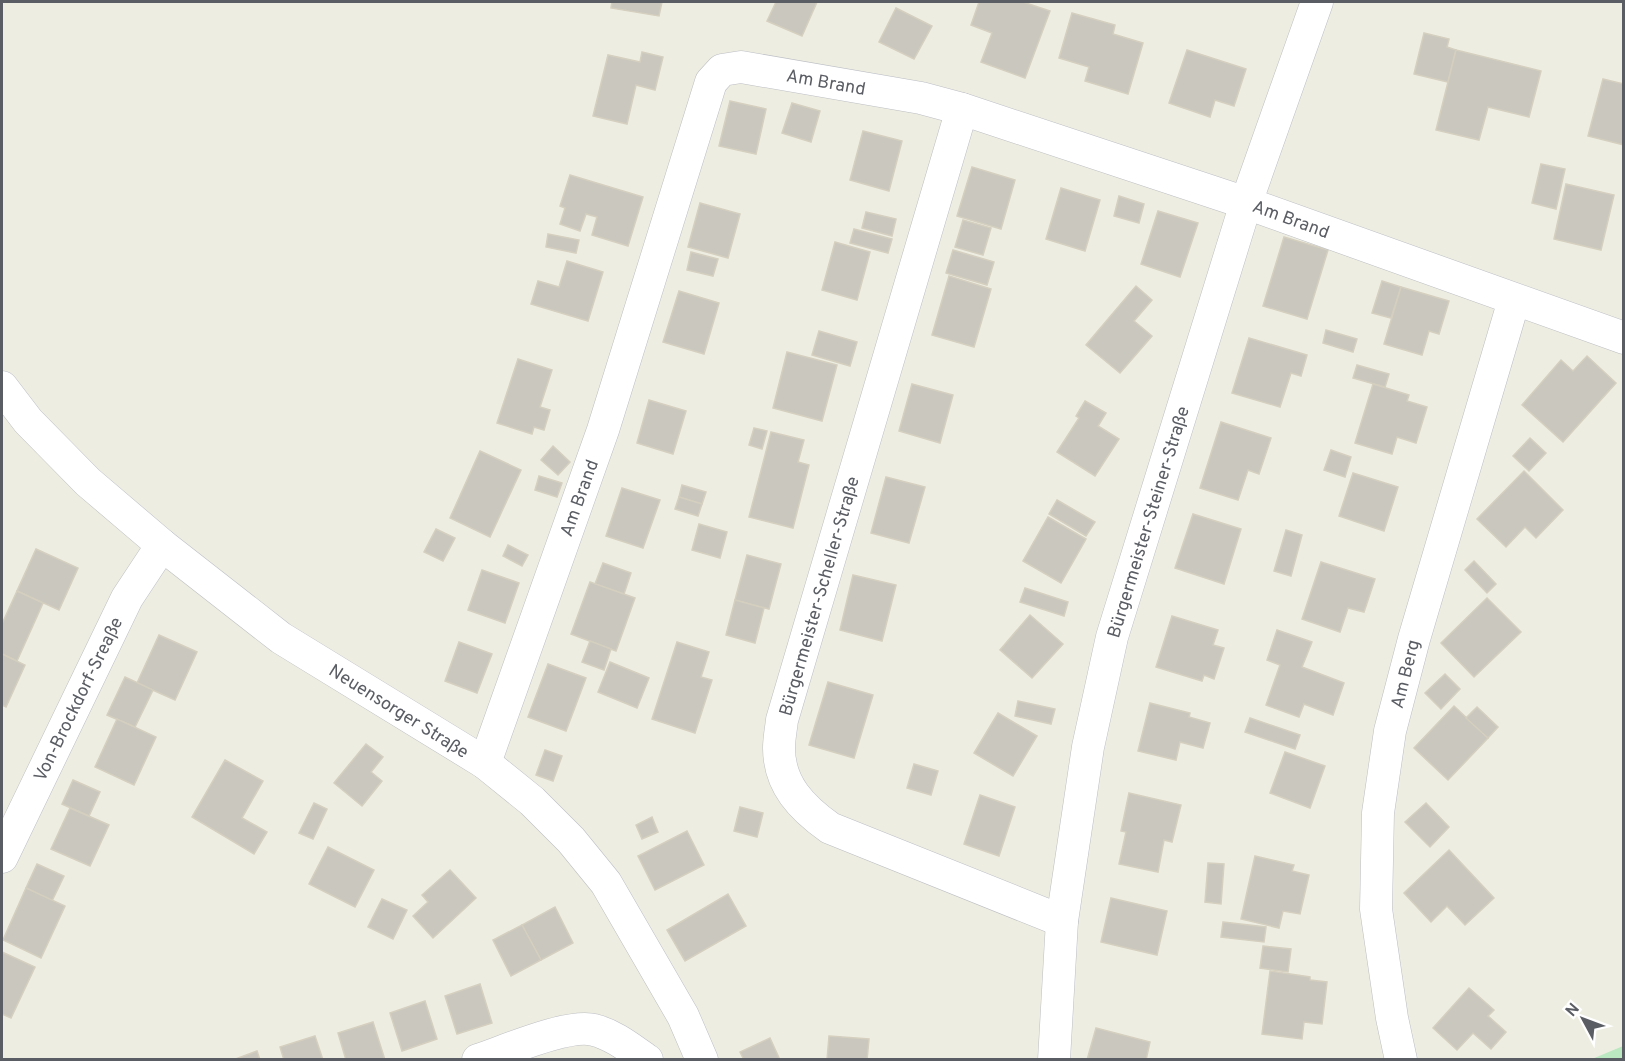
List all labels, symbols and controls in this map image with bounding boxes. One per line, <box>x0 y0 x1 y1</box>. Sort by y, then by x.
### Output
street label: Am Brand <box>784 65 867 102</box>
street label: Am Brand <box>1249 196 1332 245</box>
street label: Bürgermeister-Steiner-Straße <box>1103 404 1196 641</box>
street label: Am Brand <box>556 457 605 540</box>
street label: Bürgermeister-Scheller-Straße <box>775 474 866 719</box>
street label: Von-Brockdorf-Sreaße <box>30 614 129 786</box>
street label: Am Berg <box>1387 638 1426 711</box>
street label: Neuensorger Straße <box>324 660 473 765</box>
north arrow <box>1553 989 1613 1049</box>
text: N <box>1562 1000 1585 1021</box>

